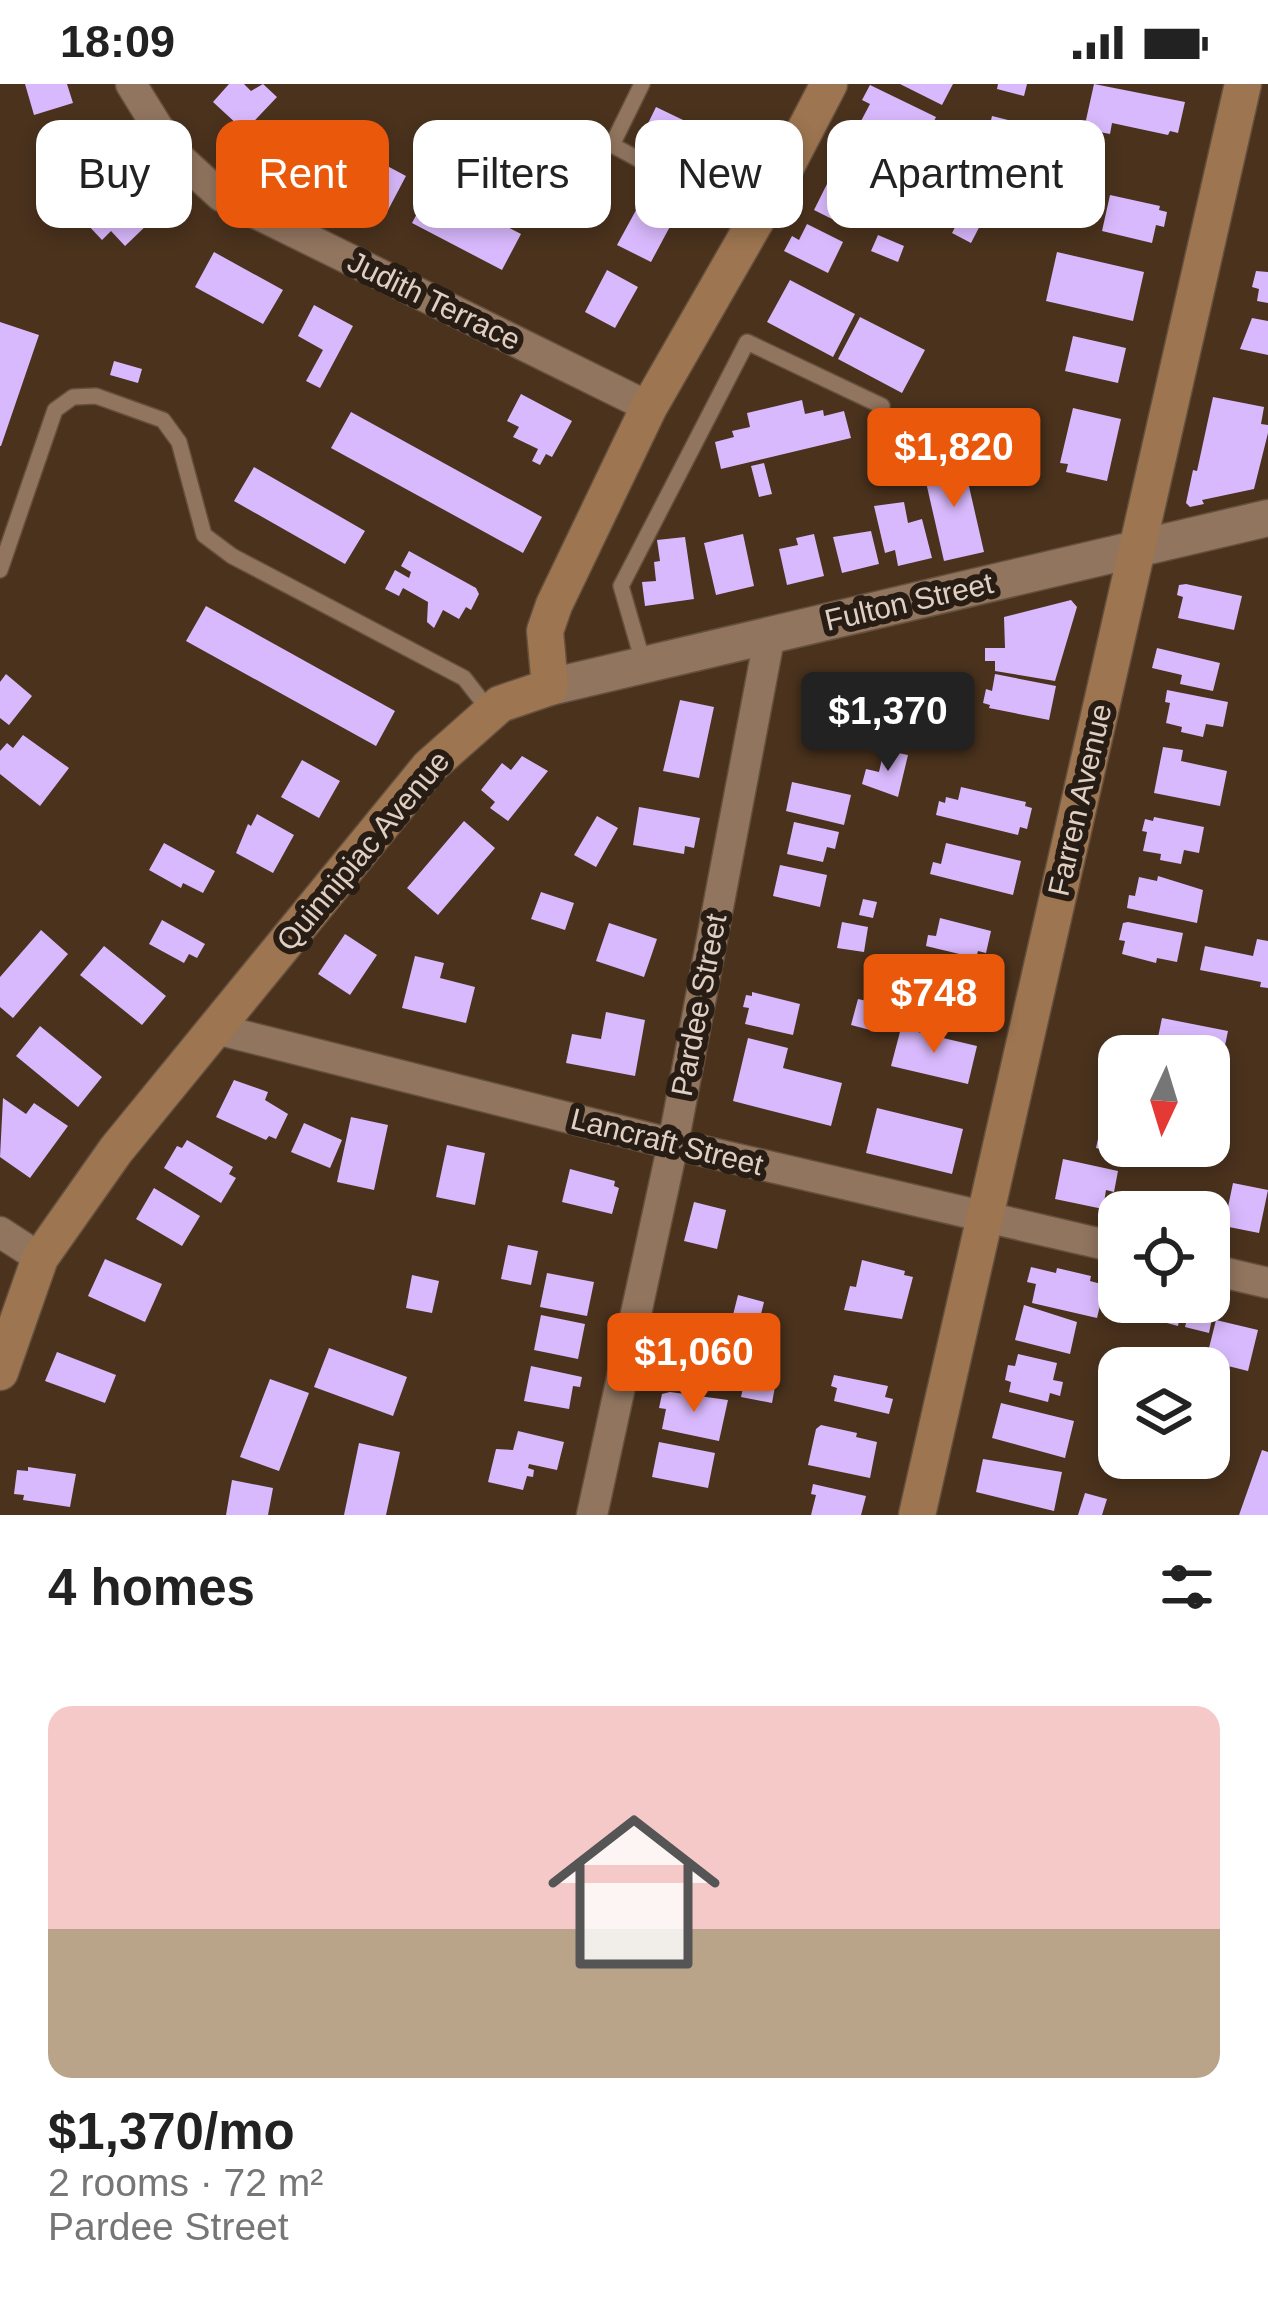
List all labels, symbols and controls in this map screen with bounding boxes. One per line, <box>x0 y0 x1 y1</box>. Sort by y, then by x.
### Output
text: 18:09 <box>60 16 175 67</box>
chip: Buy <box>36 120 192 228</box>
chip: Rent <box>216 120 389 228</box>
chip: Filters <box>413 120 611 228</box>
chip: New <box>635 120 803 228</box>
chip: Apartment <box>827 120 1105 228</box>
street label: Judith Terrace <box>343 245 526 357</box>
pin: $1,820 <box>856 408 1052 510</box>
text: $1,820 <box>894 425 1014 468</box>
street label: Fulton Street <box>821 566 997 637</box>
pin: $1,370 <box>790 672 986 774</box>
text: $1,370 <box>828 689 948 732</box>
street label: Farren Avenue <box>1041 701 1118 899</box>
street label: Quinnipiac Avenue <box>270 744 455 957</box>
street label: Pardee Street <box>665 910 732 1099</box>
pin: $748 <box>863 954 1005 1056</box>
text: $748 <box>891 971 977 1014</box>
north arrow <box>1098 1035 1230 1167</box>
map controls <box>1098 1035 1230 1479</box>
street label: Lancraft Street <box>568 1102 767 1181</box>
button: locate <box>1098 1191 1230 1323</box>
pin: $1,060 <box>596 1313 792 1415</box>
text: $1,060 <box>634 1330 754 1373</box>
button: layers <box>1098 1347 1230 1479</box>
icon: filters <box>1154 1554 1220 1620</box>
text: 4 homes <box>48 1559 255 1616</box>
icon: home <box>526 1784 742 2000</box>
text: $1,370/mo <box>48 2103 295 2160</box>
text: 2 rooms · 72 m² <box>48 2161 323 2204</box>
text: Pardee Street <box>48 2205 289 2248</box>

